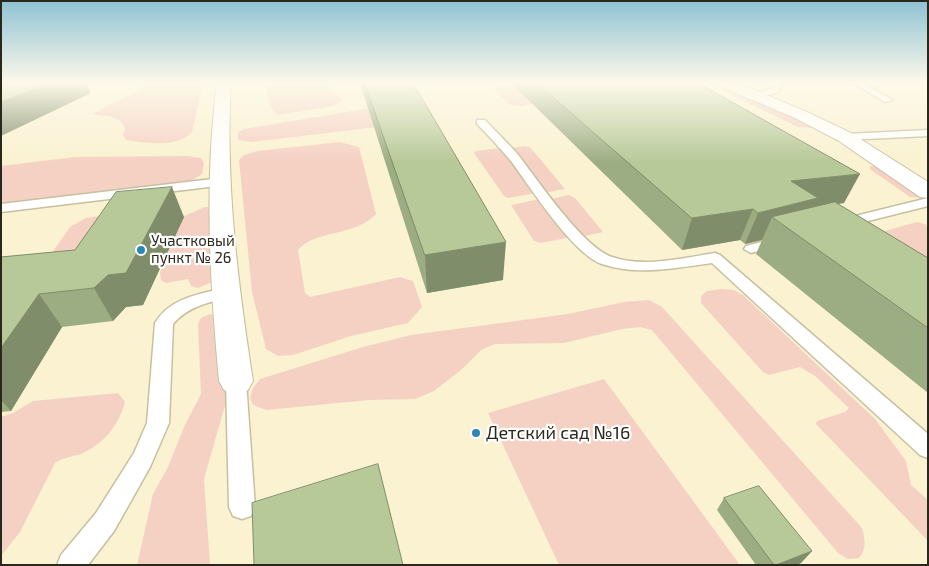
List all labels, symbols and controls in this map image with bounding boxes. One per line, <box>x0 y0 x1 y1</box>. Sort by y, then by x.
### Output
place label: Участковый пункт № 26 <box>151 232 235 267</box>
marker: Участковый пункт № 26 <box>135 244 147 256</box>
place label: Детский сад №16 <box>486 422 630 444</box>
marker: Детский сад №16 <box>470 427 482 439</box>

